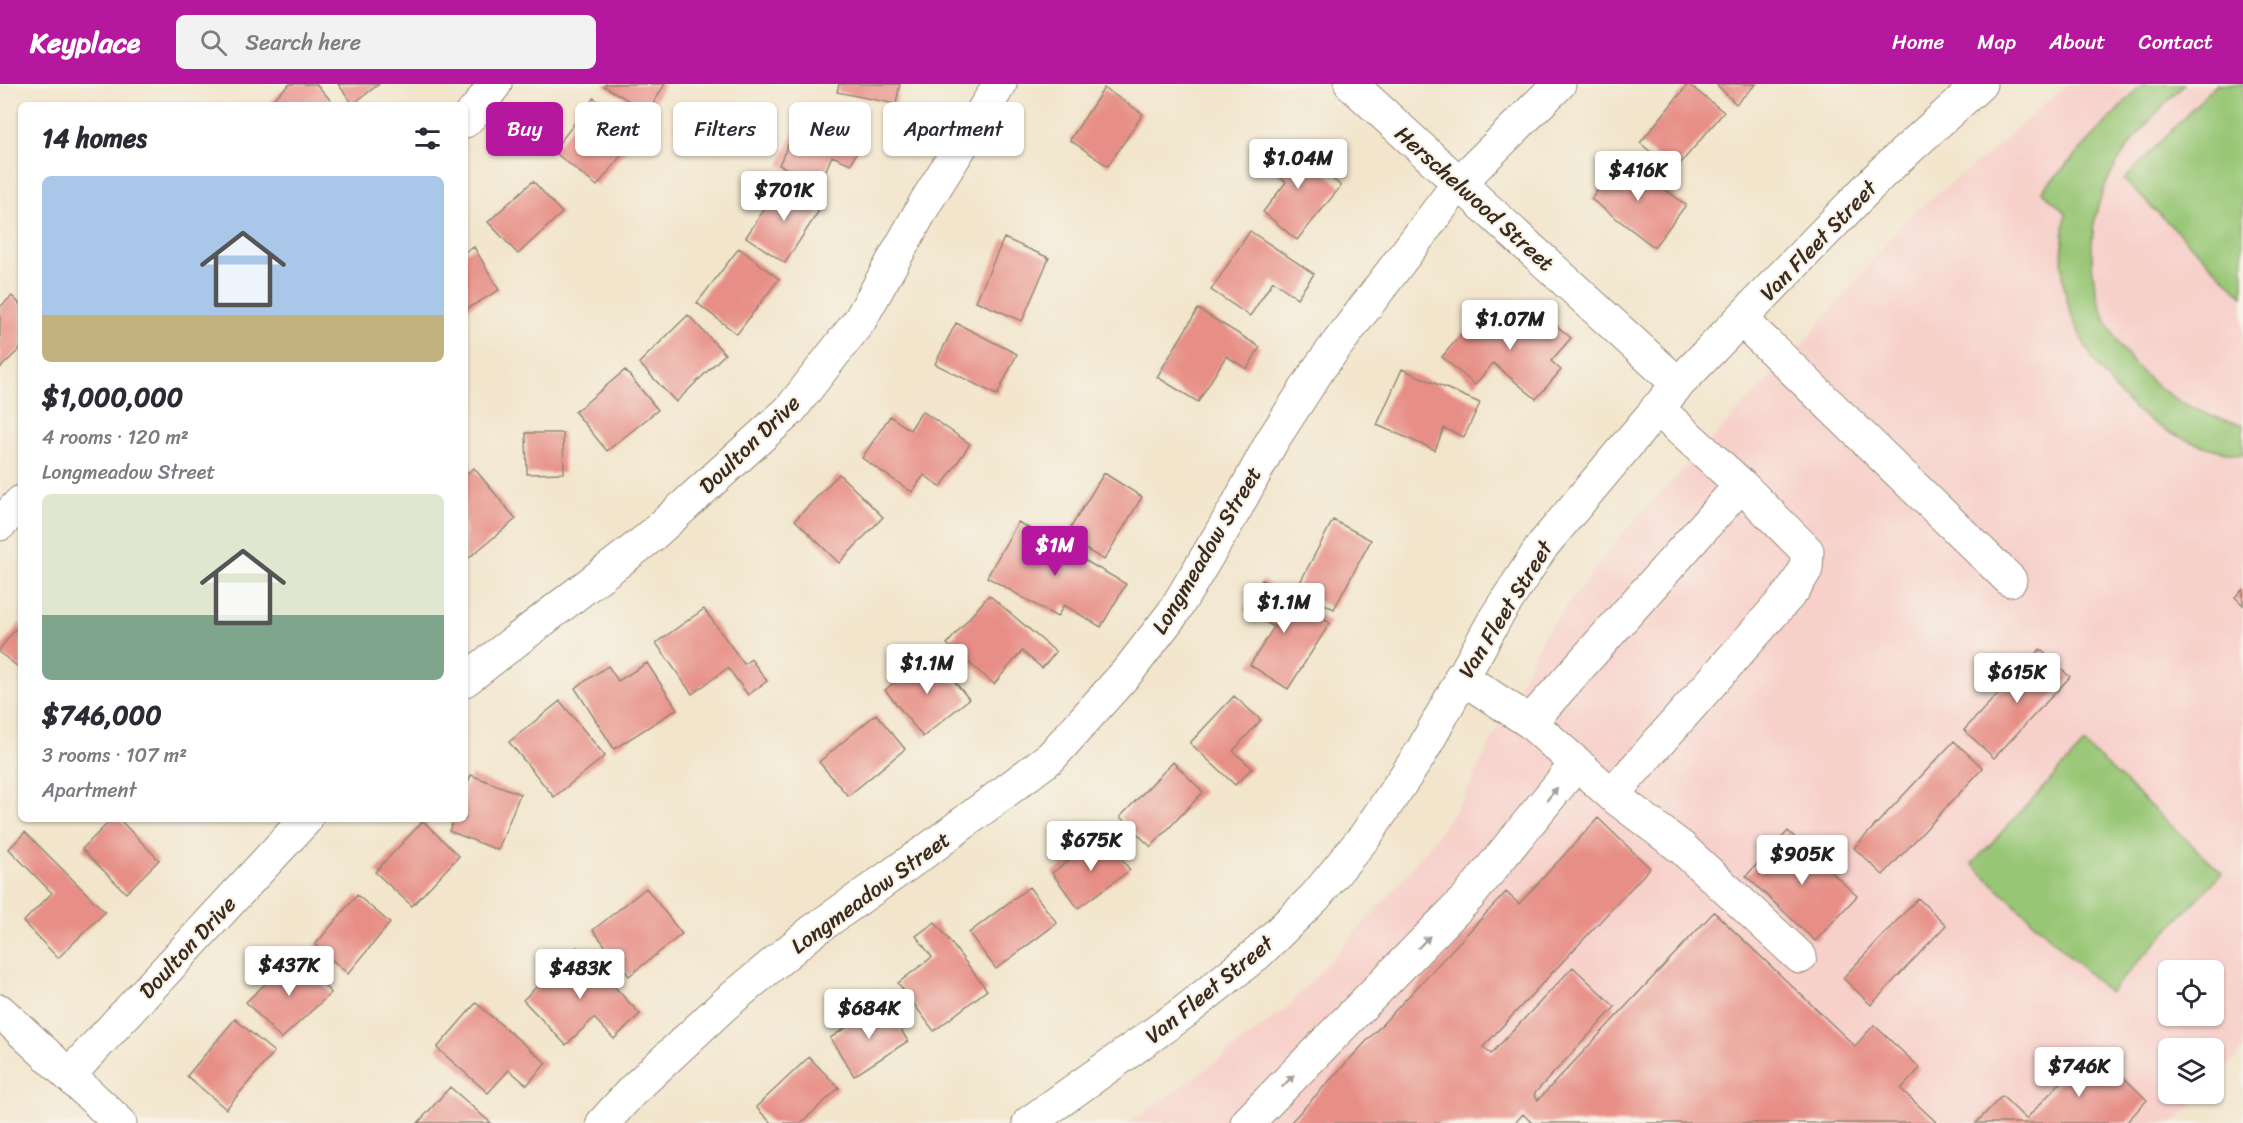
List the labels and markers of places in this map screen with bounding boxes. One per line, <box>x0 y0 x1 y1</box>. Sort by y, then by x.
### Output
pin: $1.04M <box>1249 139 1347 190</box>
pin: $416K <box>1596 151 1680 202</box>
pin: $701K <box>742 171 826 222</box>
pin: $1.07M <box>1461 300 1559 351</box>
pin: $1M <box>1026 526 1084 577</box>
pin: $1.1M <box>1242 583 1326 634</box>
pin: $1.1M <box>885 644 969 695</box>
pin: $615K <box>1975 653 2059 704</box>
pin: $675K <box>1049 821 1133 872</box>
pin: $905K <box>1760 835 1844 886</box>
pin: $437K <box>247 946 331 997</box>
pin: $483K <box>538 949 622 1000</box>
pin: $684K <box>827 989 911 1040</box>
pin: $746K <box>2037 1047 2121 1098</box>

